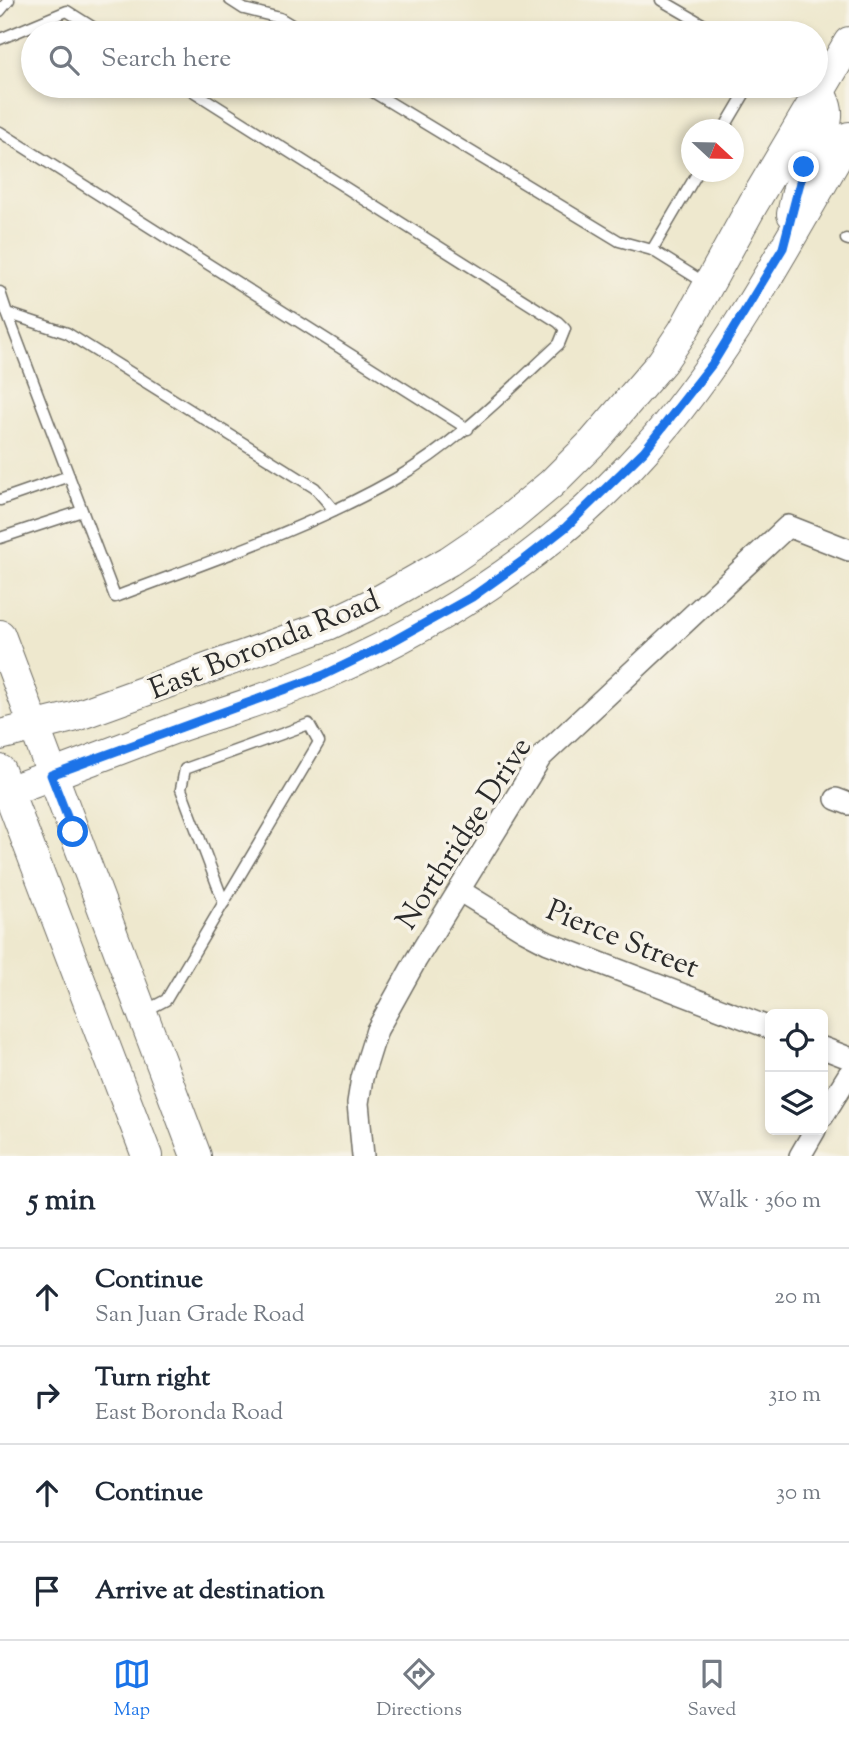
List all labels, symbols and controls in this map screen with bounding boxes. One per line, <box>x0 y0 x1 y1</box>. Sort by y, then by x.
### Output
search box <box>21 21 828 98</box>
icon: search <box>45 41 83 79</box>
text: Search here <box>101 41 231 78</box>
north arrow <box>681 119 744 182</box>
route end <box>788 151 819 182</box>
street label: East Boronda Road <box>143 580 387 712</box>
street label: Northridge Drive <box>387 730 544 939</box>
route start <box>57 816 88 847</box>
street label: Pierce Street <box>539 890 705 991</box>
map controls <box>765 1009 828 1135</box>
button: locate <box>765 1009 828 1072</box>
button: layers <box>765 1072 828 1135</box>
text: 5 min <box>28 1180 96 1223</box>
text: Walk · 360 m <box>695 1185 821 1218</box>
text: Continue <box>95 1262 203 1299</box>
icon: ahead <box>28 1278 66 1316</box>
text: 20 m <box>774 1281 821 1314</box>
text: San Juan Grade Road <box>95 1299 305 1332</box>
text: Turn right <box>95 1360 210 1397</box>
icon: right <box>28 1376 66 1414</box>
text: 310 m <box>768 1379 821 1412</box>
text: East Boronda Road <box>95 1397 283 1430</box>
icon: ahead <box>28 1474 66 1512</box>
text: Continue <box>95 1475 203 1512</box>
text: 30 m <box>776 1477 821 1510</box>
icon: arrive <box>28 1572 66 1610</box>
text: Arrive at destination <box>95 1573 325 1610</box>
tab: Map <box>113 1655 151 1724</box>
tab: Directions <box>376 1655 462 1724</box>
tab: Saved <box>687 1655 736 1724</box>

